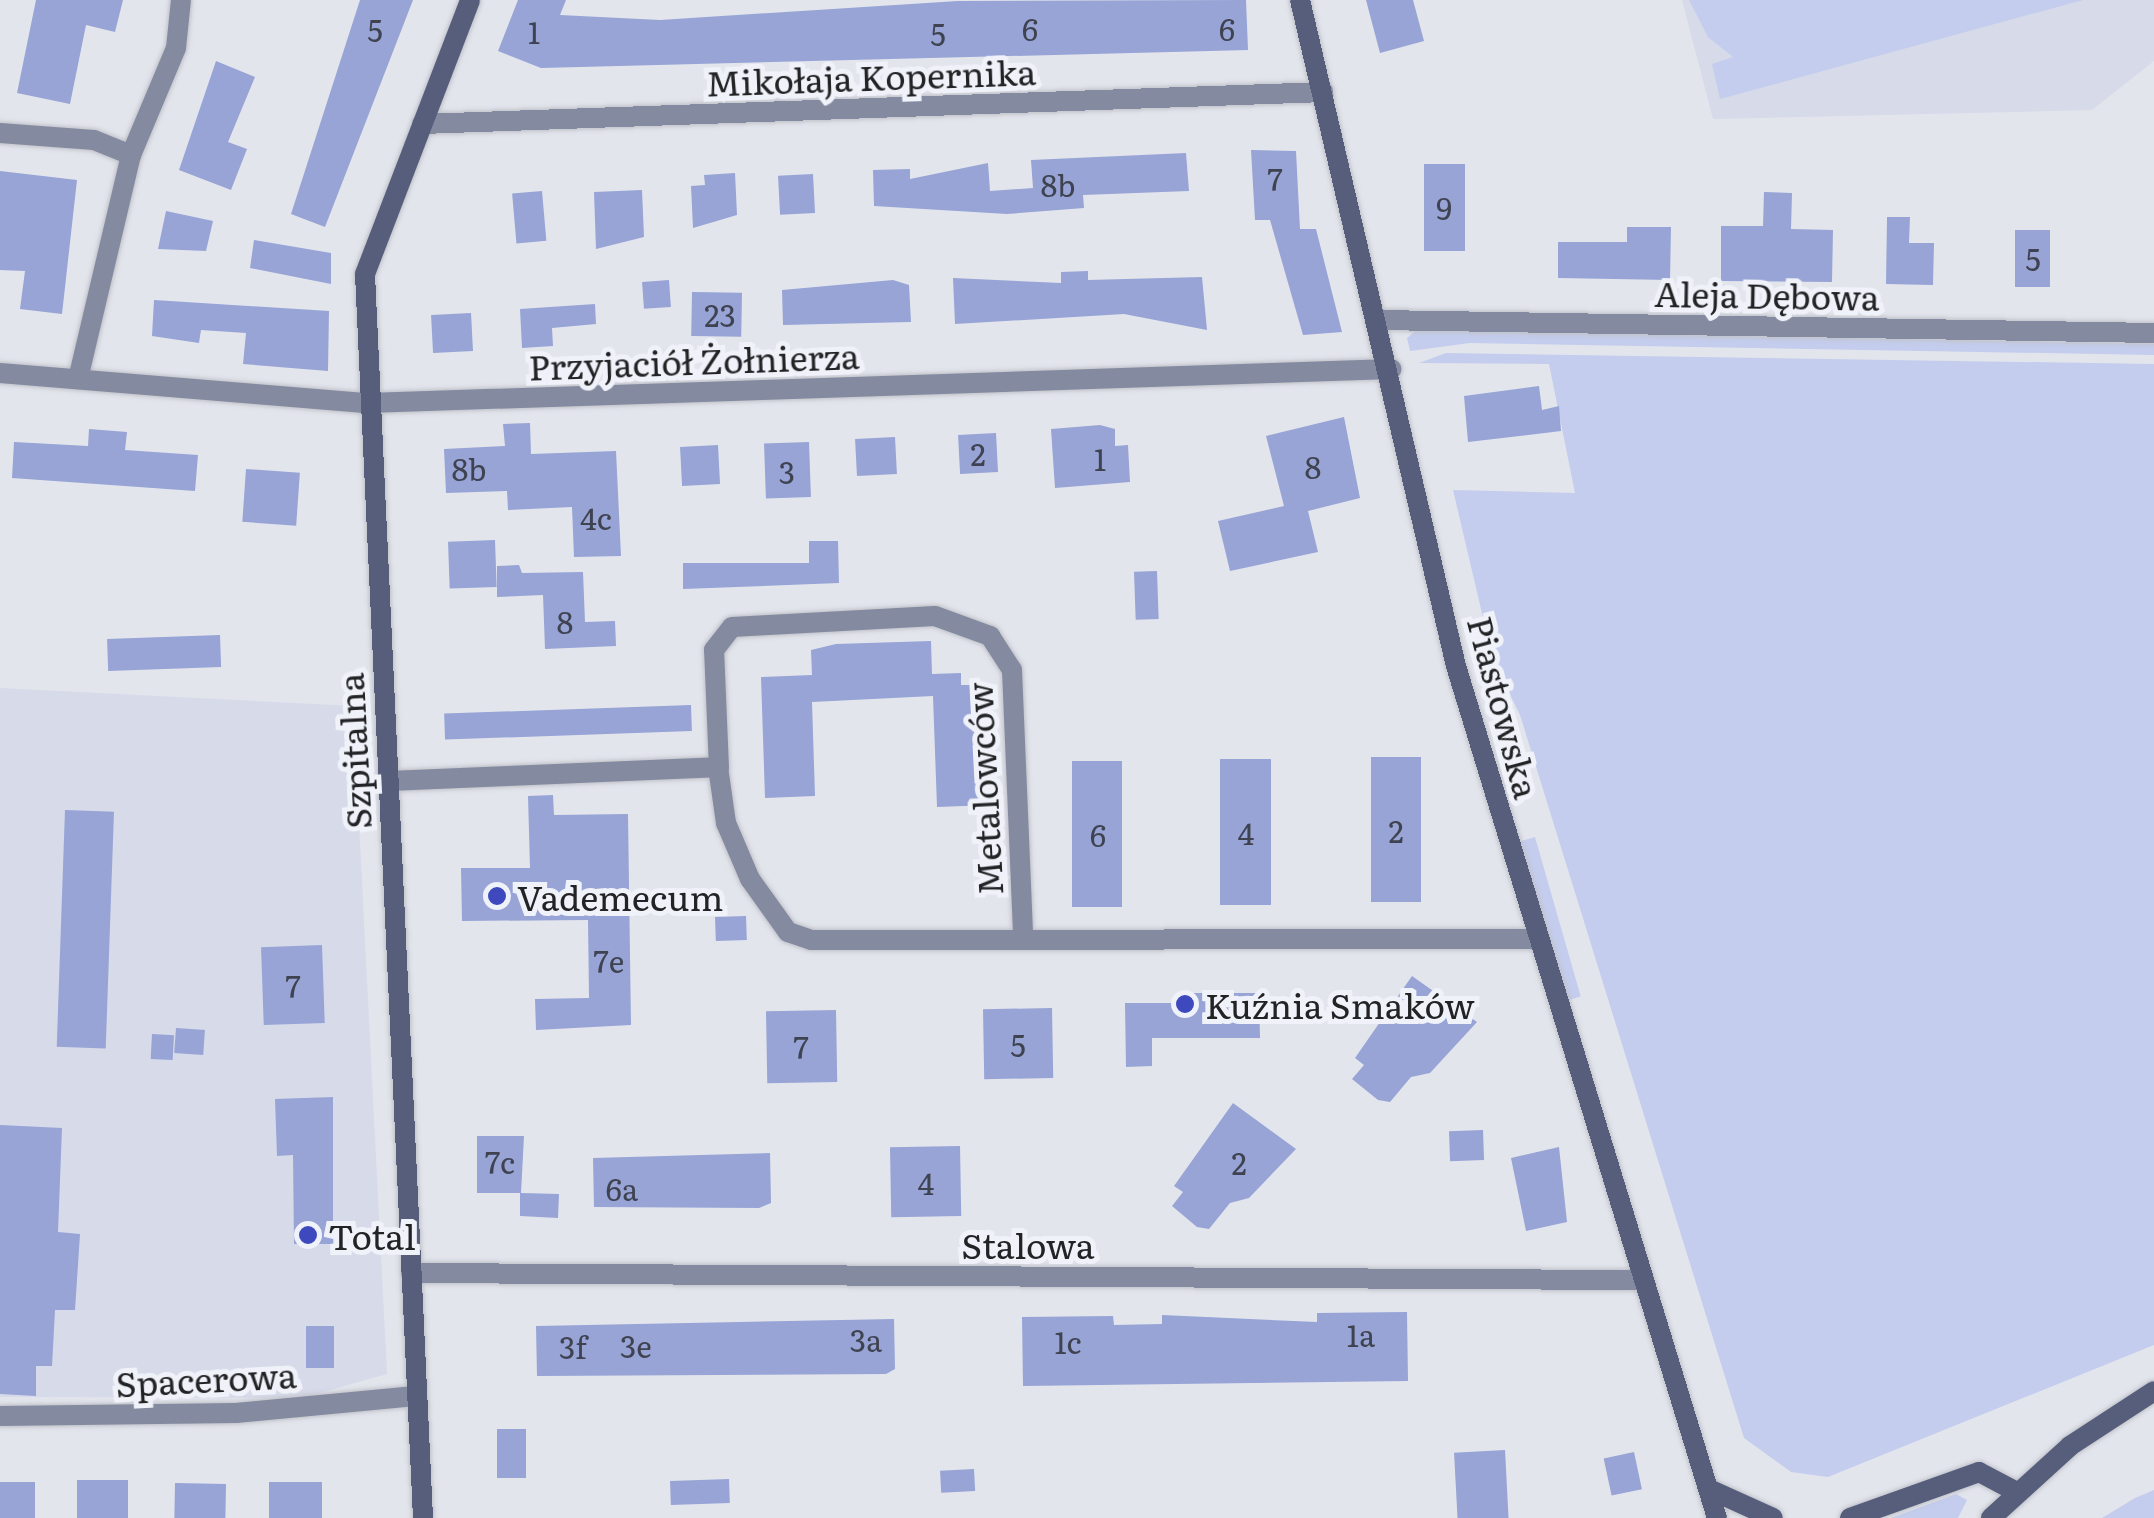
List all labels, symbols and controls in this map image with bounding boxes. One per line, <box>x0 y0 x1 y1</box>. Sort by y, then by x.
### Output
house number: 6 <box>1022 10 1038 46</box>
house number: 6 <box>1219 10 1235 46</box>
house number: 5 <box>367 11 383 47</box>
house number: 1 <box>528 13 540 49</box>
house number: 5 <box>930 15 946 51</box>
street label: Mikołaja Kopernika <box>705 49 1037 103</box>
house number: 7 <box>1267 160 1283 196</box>
house number: 8b <box>1041 166 1075 202</box>
house number: 9 <box>1436 189 1452 225</box>
house number: 5 <box>2025 240 2041 276</box>
street label: Aleja Dębowa <box>1654 271 1880 317</box>
house number: 23 <box>704 296 736 332</box>
street label: Przyjaciół Żołnierza <box>528 333 860 387</box>
house number: 2 <box>970 435 986 471</box>
house number: 1 <box>1094 440 1106 476</box>
house number: 8 <box>1305 448 1321 484</box>
house number: 8b <box>452 450 486 486</box>
house number: 3 <box>779 453 795 489</box>
house number: 4c <box>580 499 612 535</box>
house number: 8 <box>557 603 573 639</box>
street label: Piastowska <box>1461 611 1549 803</box>
street label: Szpitalna <box>328 672 378 830</box>
street label: Metalowców <box>956 681 1010 897</box>
house number: 2 <box>1388 812 1404 848</box>
house number: 4 <box>1238 814 1254 850</box>
house number: 6 <box>1090 816 1106 852</box>
place label: Vademecum <box>517 875 723 917</box>
marker: Vademecum <box>486 885 508 907</box>
house number: 7e <box>594 942 624 978</box>
house number: 7 <box>285 967 301 1003</box>
place label: Kuźnia Smaków <box>1205 983 1475 1025</box>
marker: Kuźnia Smaków <box>1174 993 1196 1015</box>
house number: 5 <box>1010 1026 1026 1062</box>
house number: 7 <box>793 1028 809 1064</box>
house number: 7c <box>485 1143 515 1179</box>
house number: 2 <box>1231 1144 1247 1180</box>
house number: 4 <box>918 1164 934 1200</box>
house number: 6a <box>606 1170 638 1206</box>
place label: Total <box>328 1214 416 1256</box>
street label: Stalowa <box>961 1223 1095 1265</box>
marker: Total <box>297 1224 319 1246</box>
house number: 1a <box>1347 1316 1375 1352</box>
house number: 3a <box>850 1321 882 1357</box>
house number: 1c <box>1054 1323 1082 1359</box>
house number: 3e <box>620 1327 652 1363</box>
house number: 3f <box>559 1328 587 1364</box>
street label: Spacerowa <box>114 1352 298 1404</box>

